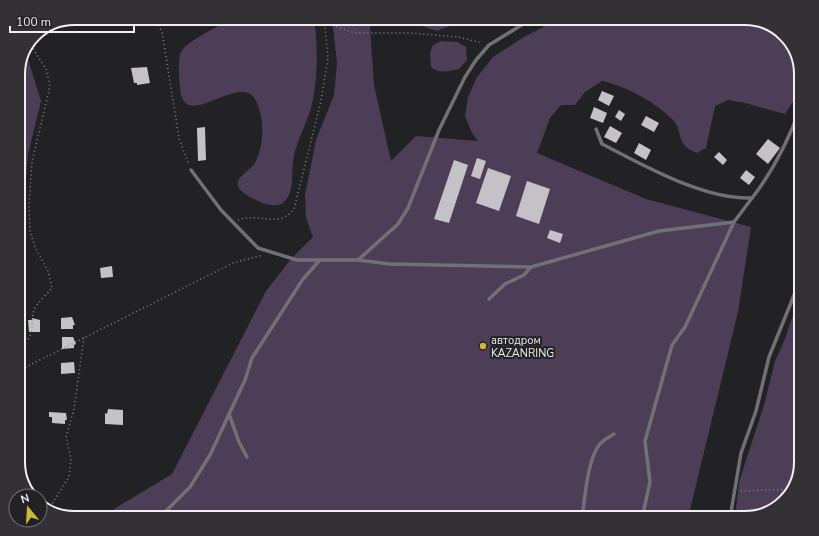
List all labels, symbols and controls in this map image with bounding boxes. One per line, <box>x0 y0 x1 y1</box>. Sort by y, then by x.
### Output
scale bar <box>10 8 134 34</box>
text: 100 m <box>16 14 51 30</box>
place label: автодром KAZANRING <box>491 333 554 361</box>
marker: автодром KAZANRING <box>478 341 488 351</box>
north arrow <box>8 488 48 528</box>
text: N <box>19 491 31 507</box>

